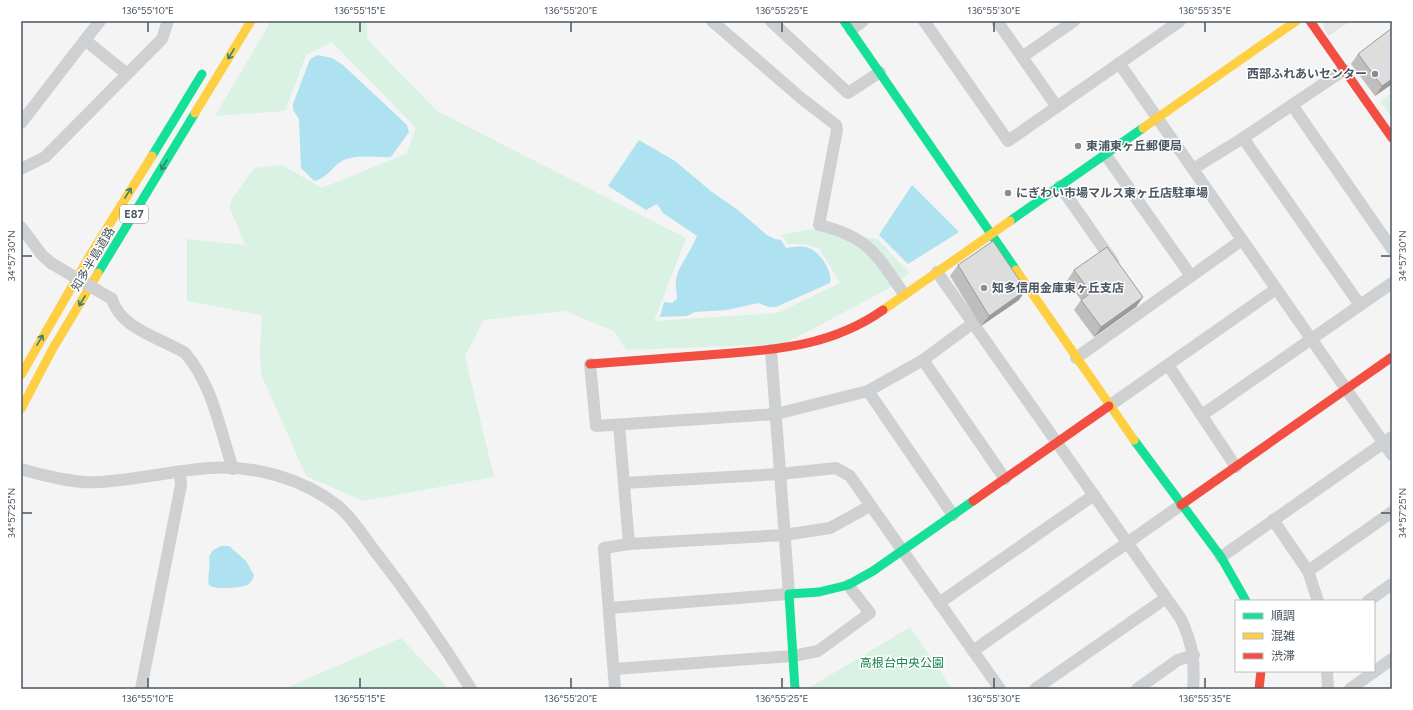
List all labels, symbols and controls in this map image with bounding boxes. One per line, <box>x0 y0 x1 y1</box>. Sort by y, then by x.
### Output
text: 136°55'10"E <box>122 4 174 17</box>
text: 136°55'15"E <box>334 4 386 17</box>
text: 136°55'20"E <box>544 4 598 17</box>
text: 136°55'25"E <box>756 4 809 17</box>
text: 136°55'30"E <box>967 4 1021 17</box>
text: 136°55'35"E <box>1179 4 1231 17</box>
one-way arrow <box>227 48 235 60</box>
place label: 西部ふれあいセンター <box>1247 67 1367 81</box>
marker: 西部ふれあいセンター <box>1370 69 1380 79</box>
place label: 東浦東ヶ丘郵便局 <box>1086 139 1182 153</box>
marker: 東浦東ヶ丘郵便局 <box>1073 141 1083 151</box>
one-way arrow <box>159 159 167 171</box>
place label: にぎわい市場マルス東ヶ丘店駐車場 <box>1016 186 1208 200</box>
one-way arrow <box>125 187 133 199</box>
marker: にぎわい市場マルス東ヶ丘店駐車場 <box>1003 188 1013 198</box>
road number: E87 <box>120 205 148 223</box>
street label: 知多半島道路 <box>68 225 118 293</box>
text: 34°57'30"N <box>5 230 18 282</box>
text: 34°57'30"N <box>1396 230 1409 282</box>
place label: 知多信用金庫東ヶ丘支店 <box>992 281 1124 295</box>
marker: 知多信用金庫東ヶ丘支店 <box>979 283 989 293</box>
one-way arrow <box>77 295 85 307</box>
one-way arrow <box>36 334 44 346</box>
text: 34°57'25"N <box>5 488 18 538</box>
text: 34°57'25"N <box>1396 488 1409 538</box>
legend <box>1235 600 1375 672</box>
text: 順調 <box>1271 609 1295 623</box>
text: 混雑 <box>1271 629 1295 643</box>
text: 渋滞 <box>1271 649 1295 663</box>
park label: 高根台中央公園 <box>860 656 944 670</box>
text: 136°55'10"E <box>122 692 174 705</box>
text: 136°55'15"E <box>334 692 386 705</box>
text: 136°55'20"E <box>544 692 598 705</box>
text: 136°55'25"E <box>756 692 809 705</box>
text: 136°55'30"E <box>967 692 1021 705</box>
text: 136°55'35"E <box>1179 692 1231 705</box>

